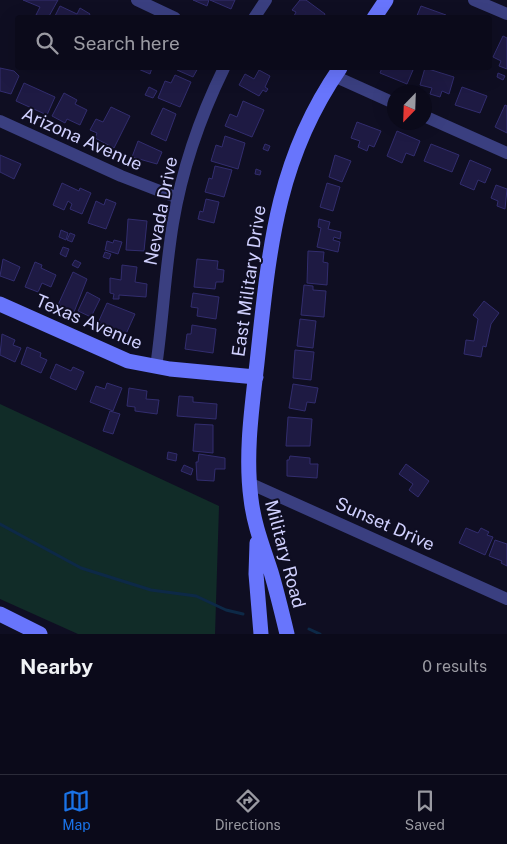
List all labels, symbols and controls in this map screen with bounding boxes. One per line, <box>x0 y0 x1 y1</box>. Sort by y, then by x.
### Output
search box <box>15 15 492 70</box>
icon: search <box>33 29 61 57</box>
text: Search here <box>73 32 180 54</box>
north arrow <box>387 85 432 130</box>
street label: Arizona Avenue <box>19 103 146 174</box>
street label: Nevada Drive <box>140 155 181 267</box>
street label: East Military Drive <box>227 204 270 358</box>
street label: Texas Avenue <box>33 290 146 353</box>
street label: Sunset Drive <box>332 492 438 555</box>
street label: Military Road <box>261 498 310 610</box>
text: Nearby <box>20 654 93 679</box>
text: 0 results <box>422 657 487 676</box>
tab: Map <box>62 787 91 833</box>
tab: Directions <box>215 787 281 833</box>
tab: Saved <box>405 787 445 833</box>

